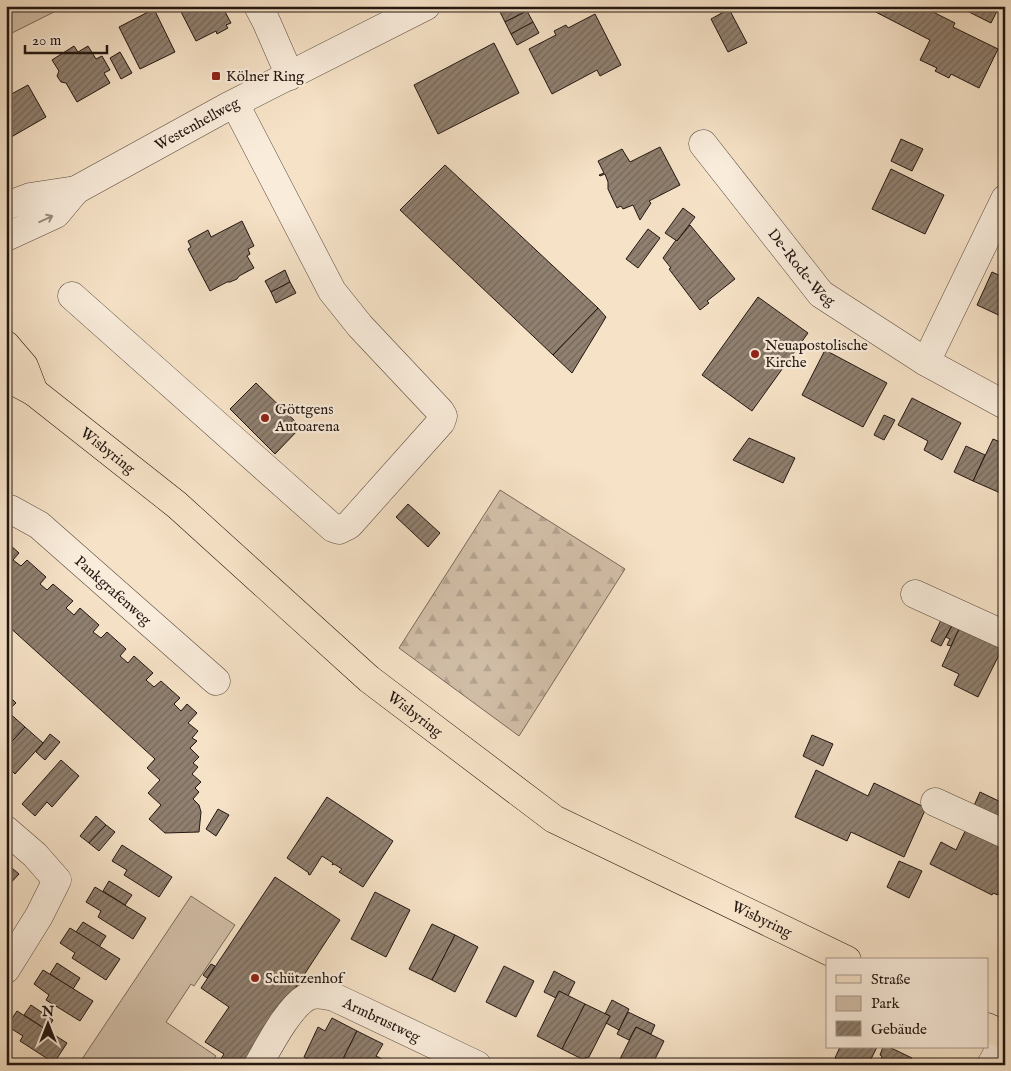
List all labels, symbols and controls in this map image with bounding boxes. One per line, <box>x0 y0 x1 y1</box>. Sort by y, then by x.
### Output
scale bar <box>25 22 108 54</box>
text: 20 m <box>32 31 62 50</box>
place label: Kölner Ring <box>226 67 305 86</box>
marker: Kölner Ring <box>210 70 222 82</box>
street label: Westenhellweg <box>152 93 243 155</box>
one-way arrow <box>38 214 53 224</box>
street label: De-Rode-Weg <box>763 225 839 311</box>
place label: Neuapostolische Kirche <box>765 336 868 372</box>
marker: Neuapostolische Kirche <box>749 348 761 360</box>
place label: Göttgens Autoarena <box>274 400 340 436</box>
marker: Göttgens Autoarena <box>259 412 271 424</box>
street label: Wisbyring <box>76 423 140 479</box>
street label: Pankgrafenweg <box>70 552 156 630</box>
street label: Wisbyring <box>383 687 447 742</box>
street label: Wisbyring <box>729 897 796 942</box>
legend <box>826 958 988 1048</box>
place label: Schützenhof <box>265 969 346 988</box>
text: Straße <box>871 970 911 989</box>
marker: Schützenhof <box>249 972 261 984</box>
street label: Armbrustweg <box>339 993 424 1047</box>
text: Park <box>871 994 901 1013</box>
north arrow <box>22 998 72 1048</box>
text: N <box>41 1003 54 1021</box>
text: Gebäude <box>871 1020 927 1039</box>

